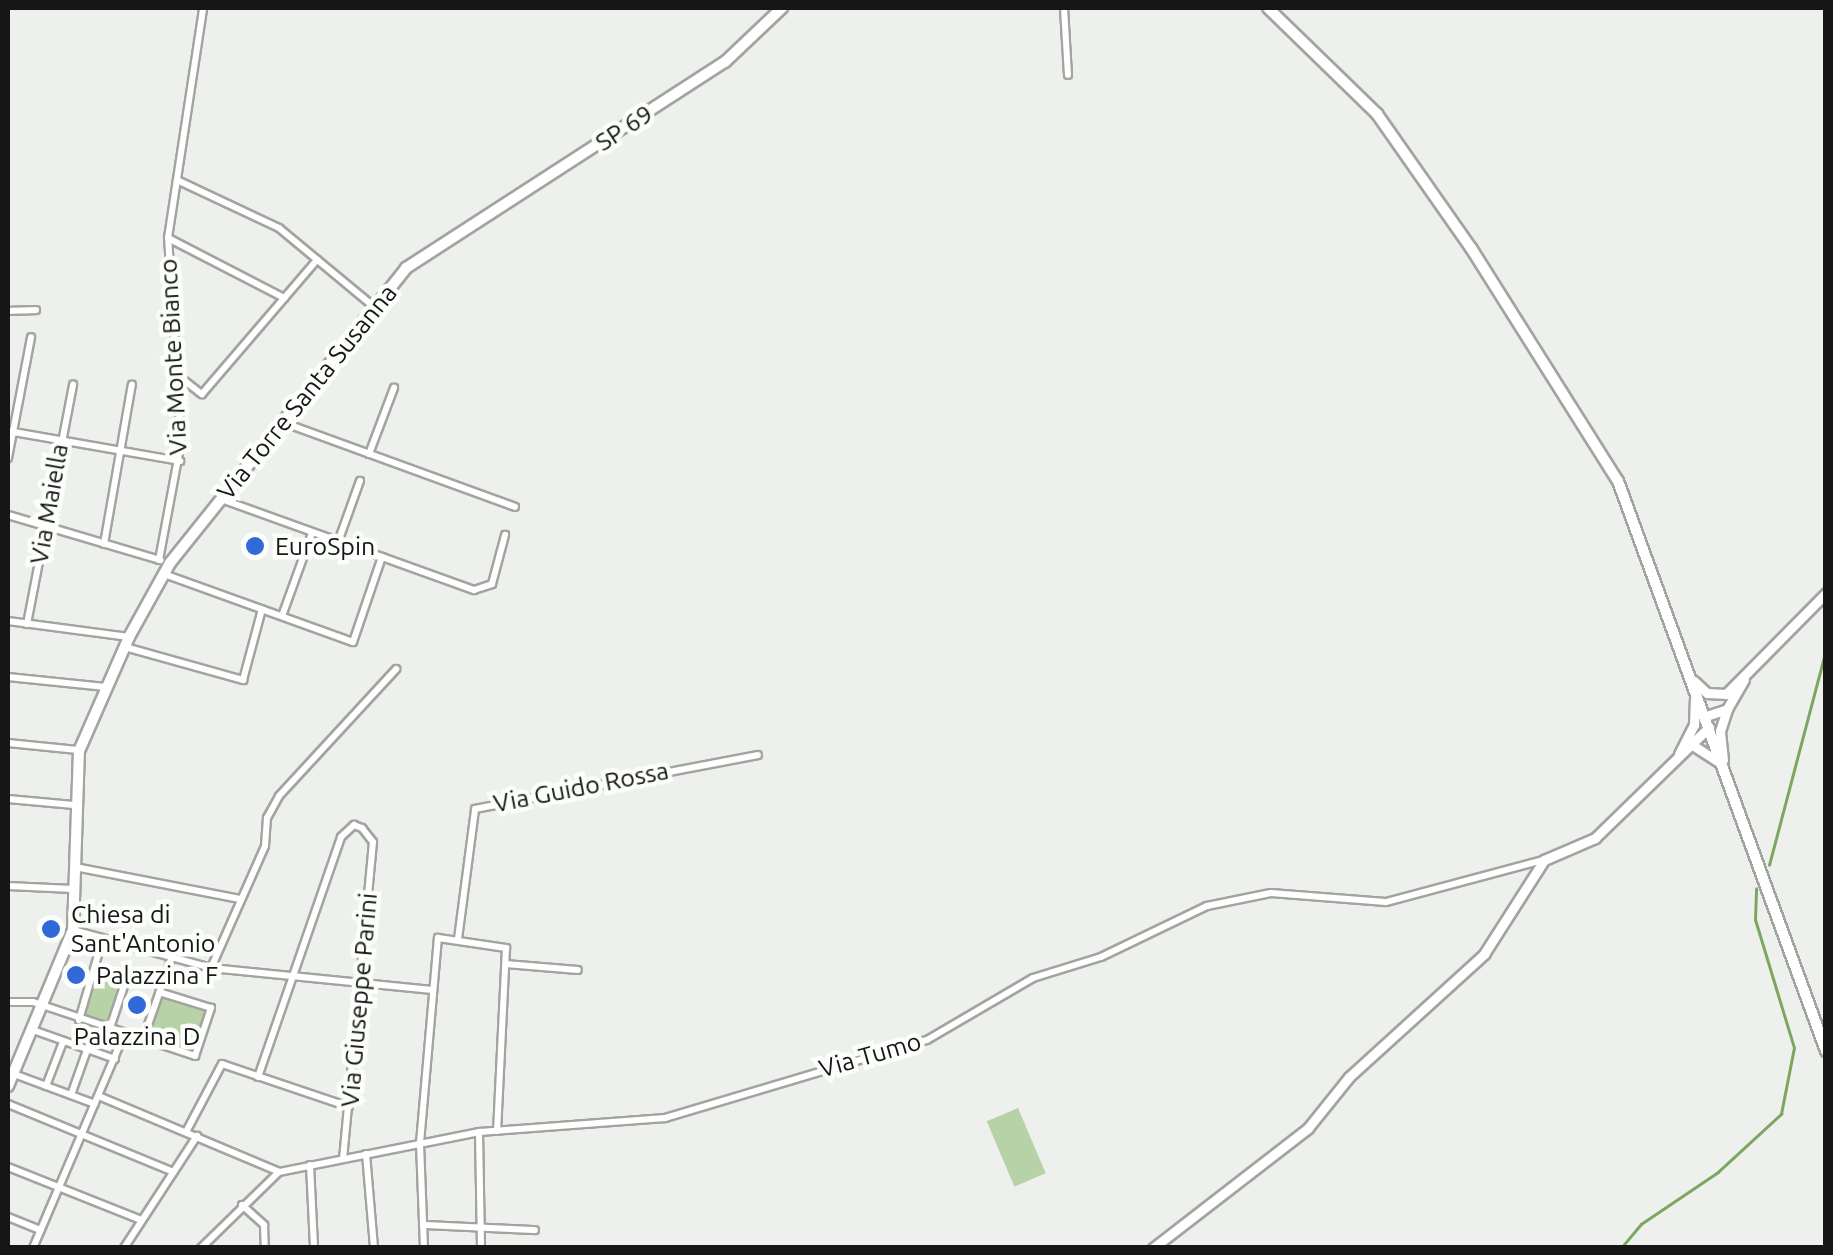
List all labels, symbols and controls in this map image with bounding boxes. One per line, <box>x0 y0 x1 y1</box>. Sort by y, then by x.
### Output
street label: SP 69 <box>590 99 658 157</box>
street label: Via Monte Bianco <box>153 258 193 456</box>
street label: Via Torre Santa Susanna <box>211 278 403 506</box>
street label: Via Maiella <box>24 441 74 567</box>
place label: EuroSpin <box>275 531 375 561</box>
marker: EuroSpin <box>244 535 266 557</box>
street label: Via Guido Rossa <box>491 755 671 819</box>
street label: Via Giuseppe Parini <box>335 892 383 1108</box>
place label: Chiesa di Sant'Antonio <box>71 900 215 959</box>
marker: Chiesa di Sant'Antonio <box>40 918 62 940</box>
place label: Palazzina F <box>96 960 218 990</box>
marker: Palazzina F <box>65 964 87 986</box>
marker: Palazzina D <box>126 994 148 1016</box>
place label: Palazzina D <box>74 1021 200 1051</box>
street label: Via Tumo <box>815 1026 925 1084</box>

